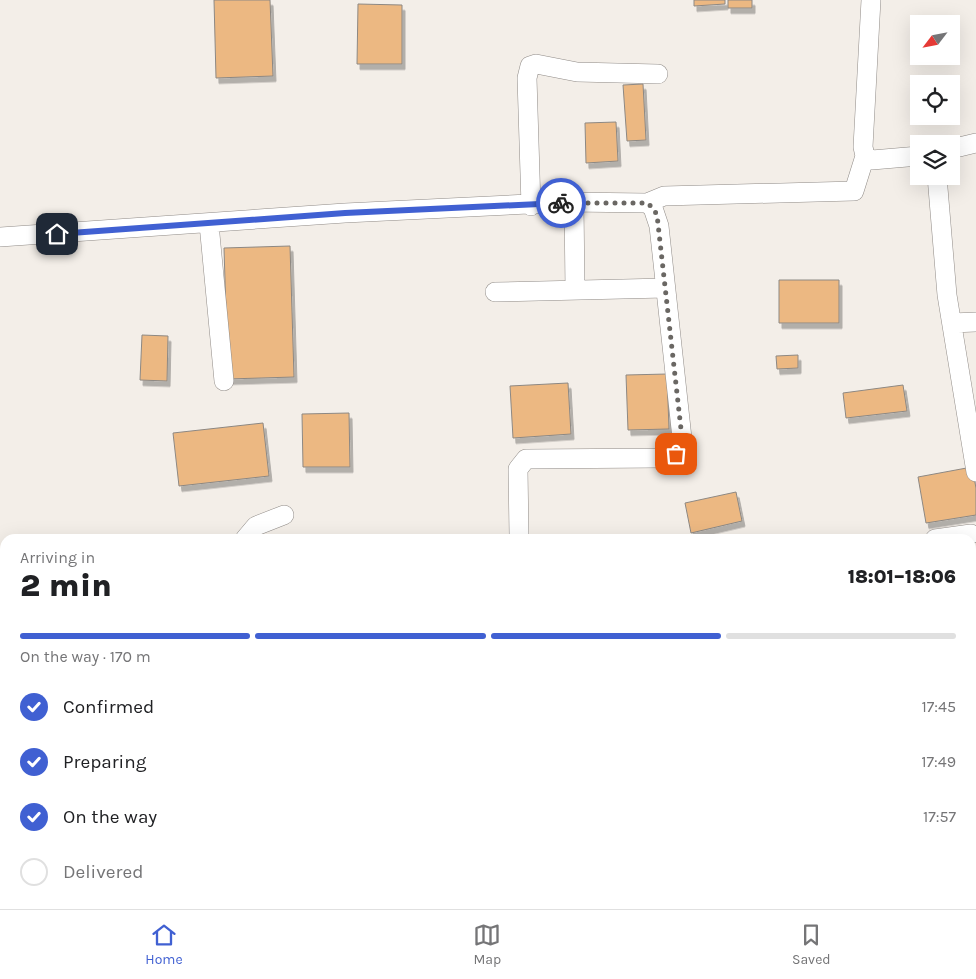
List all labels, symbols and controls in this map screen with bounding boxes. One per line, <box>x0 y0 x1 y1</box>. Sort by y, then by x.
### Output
north arrow <box>910 15 960 65</box>
map controls <box>910 15 960 185</box>
button: locate <box>910 75 960 125</box>
button: layers <box>910 135 960 185</box>
courier <box>536 178 586 228</box>
icon: bike <box>547 189 575 217</box>
pin <box>36 213 78 255</box>
icon: home <box>43 220 71 248</box>
pin <box>655 433 697 475</box>
icon: bag <box>662 440 690 468</box>
text: Arriving in <box>20 548 95 567</box>
text: 18:01–18:06 <box>848 566 956 588</box>
text: 2 min <box>20 567 112 604</box>
text: On the way · 170 m <box>20 647 151 666</box>
icon: check <box>20 693 48 721</box>
text: Confirmed <box>63 696 154 718</box>
text: 17:45 <box>922 697 956 716</box>
icon: check <box>20 748 48 776</box>
text: Preparing <box>63 751 146 773</box>
text: 17:49 <box>921 752 956 771</box>
icon: check <box>20 803 48 831</box>
text: On the way <box>63 806 157 828</box>
text: 17:57 <box>923 807 956 826</box>
text: Delivered <box>63 861 143 883</box>
tab: Home <box>145 921 183 968</box>
tab: Map <box>473 921 501 968</box>
tab: Saved <box>792 921 831 968</box>

